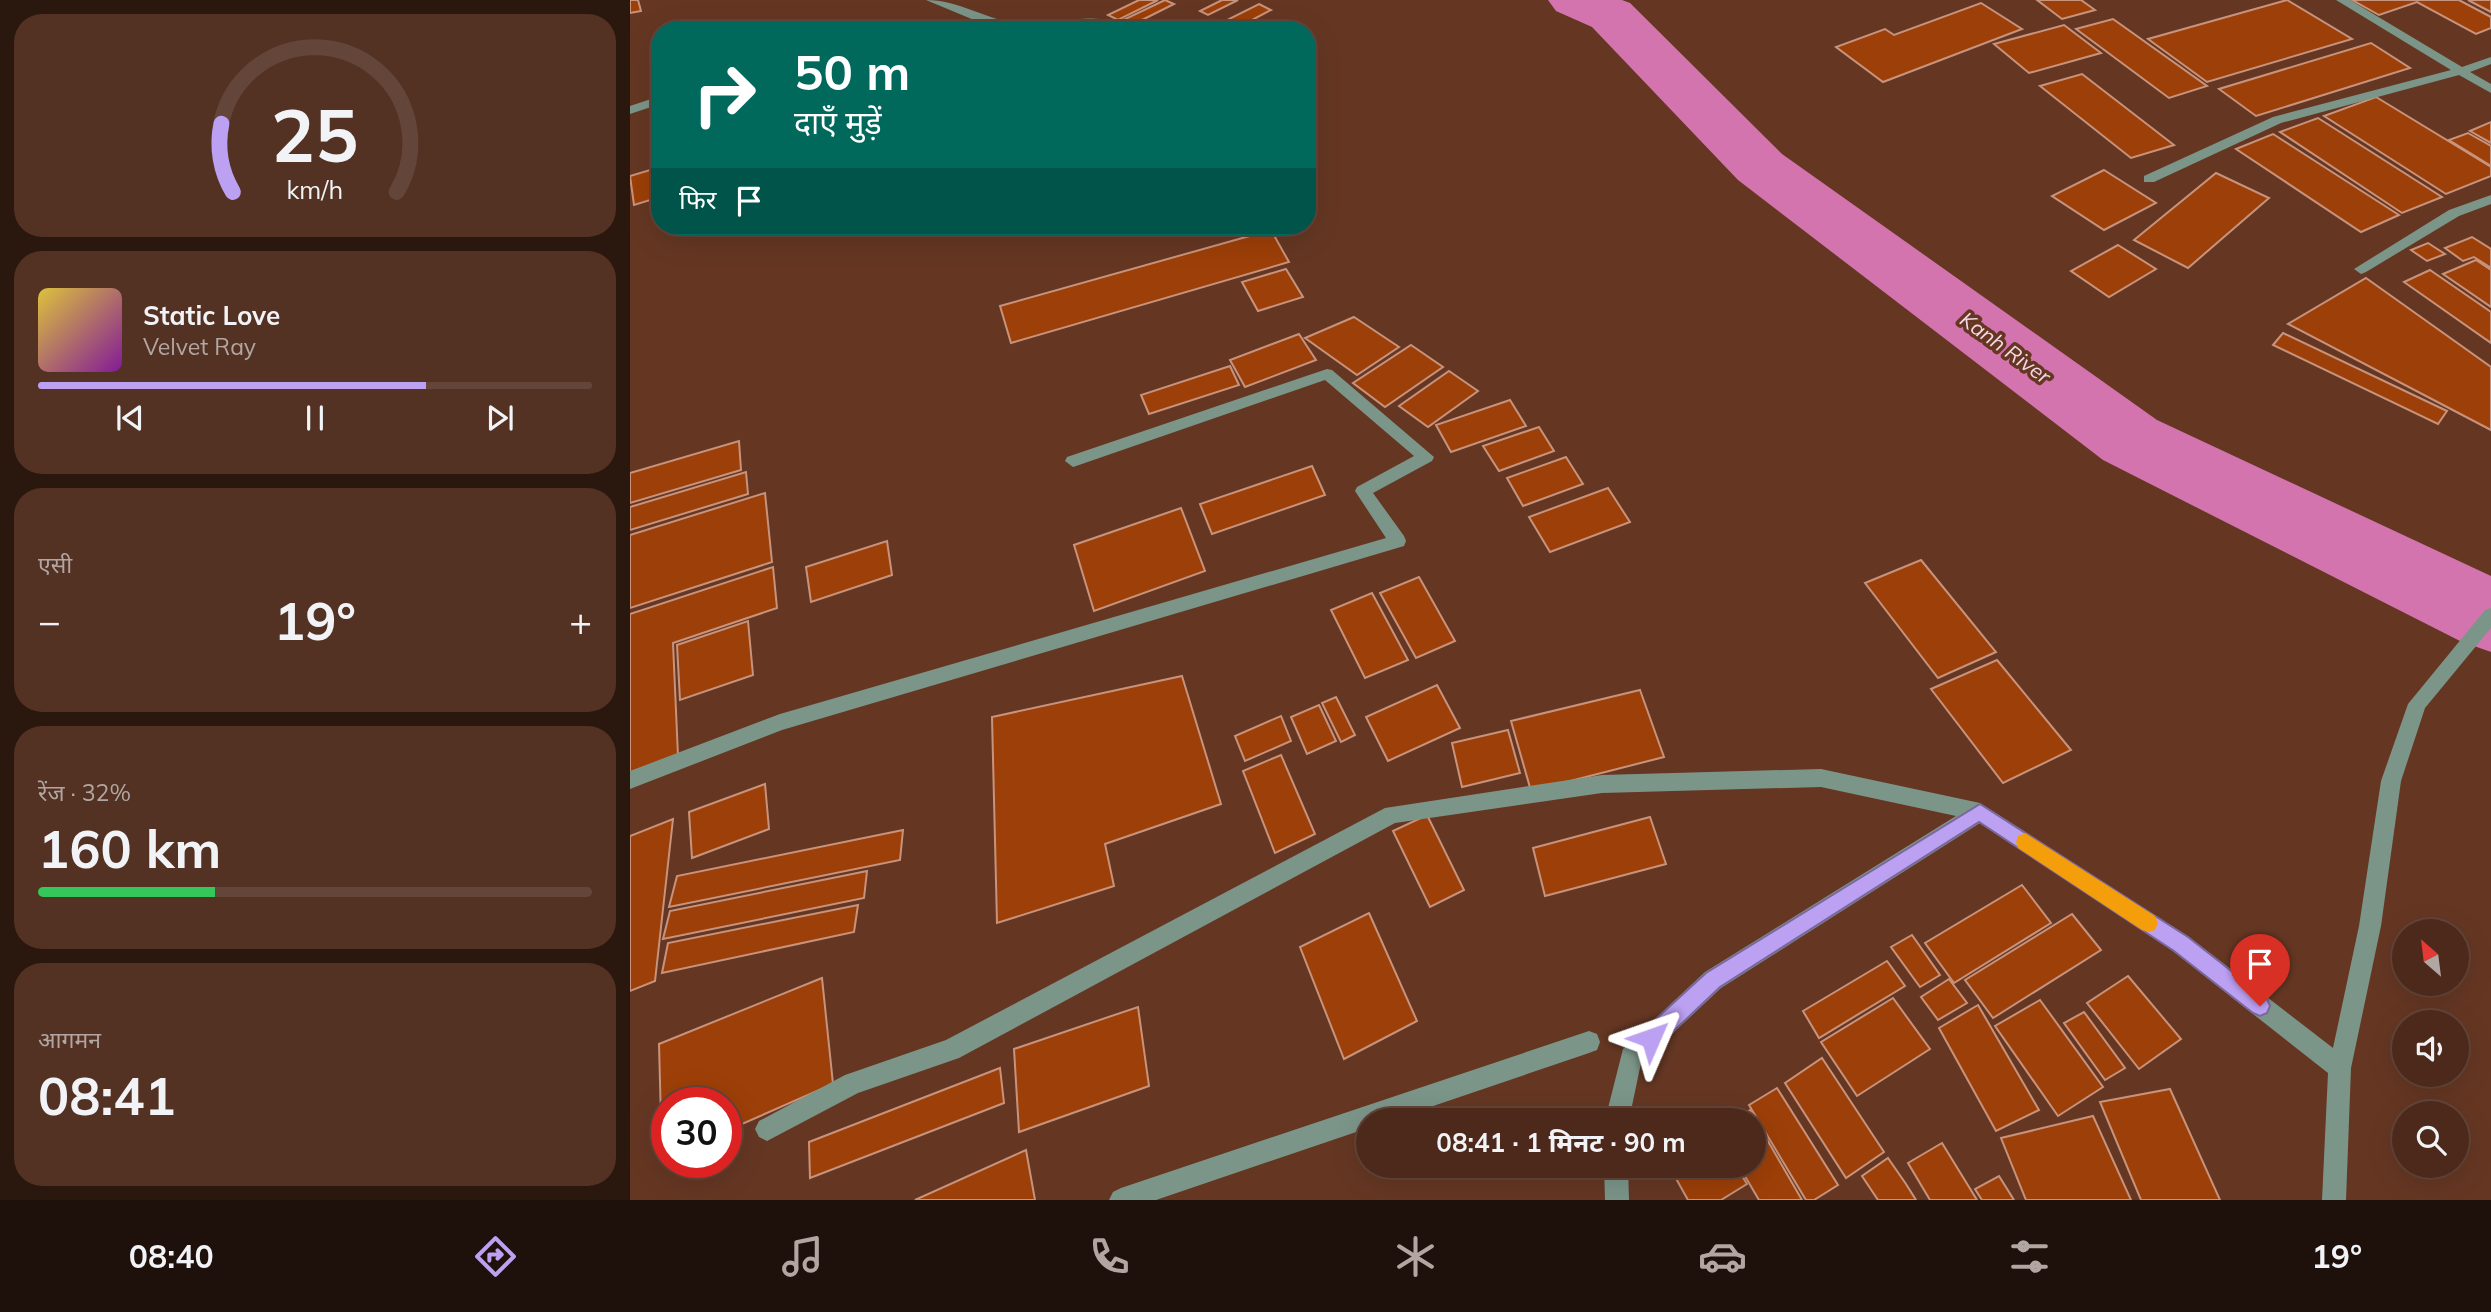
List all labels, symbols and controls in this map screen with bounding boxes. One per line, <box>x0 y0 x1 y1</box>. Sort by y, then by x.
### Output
text: 50 m <box>794 41 910 102</box>
icon: right <box>679 49 770 140</box>
text: 25 <box>271 89 359 180</box>
text: दाएँ मुड़ें <box>794 102 882 142</box>
text: km/h <box>287 173 343 204</box>
icon: arrive <box>730 182 768 220</box>
text: फिर <box>679 183 716 216</box>
text: Static Love <box>143 299 280 332</box>
water label: Kanh River <box>1955 306 2057 390</box>
text: Velvet Ray <box>143 332 256 361</box>
icon: previous <box>111 399 149 437</box>
icon: pause <box>296 399 334 437</box>
icon: next <box>481 399 519 437</box>
text: एसी <box>38 550 72 579</box>
text: 19° <box>274 588 356 653</box>
text: − <box>38 597 61 645</box>
text: + <box>569 597 592 645</box>
text: रेंज · 32% <box>38 778 131 807</box>
text: 160 km <box>38 816 221 881</box>
north arrow <box>2392 919 2469 996</box>
map controls <box>2392 919 2469 1178</box>
pin <box>2230 934 2290 1006</box>
icon: arrive <box>2241 945 2279 983</box>
position arrow <box>1614 1001 1688 1075</box>
button: sound <box>2392 1010 2469 1087</box>
text: आगमन <box>38 1025 101 1054</box>
text: 08:41 <box>38 1063 176 1128</box>
speed limit sign: 30 <box>651 1087 742 1178</box>
button: search <box>2392 1101 2469 1178</box>
text: 08:41 · 1 मिनट · 90 m <box>1436 1126 1686 1159</box>
icon: directions <box>471 1232 520 1281</box>
icon: music <box>778 1232 827 1281</box>
icon: phone <box>1085 1232 1134 1281</box>
icon: climate <box>1391 1232 1440 1281</box>
icon: car <box>1698 1232 1747 1281</box>
icon: filters <box>2005 1232 2054 1281</box>
text: 08:40 <box>129 1236 214 1276</box>
text: 19° <box>2312 1236 2362 1276</box>

